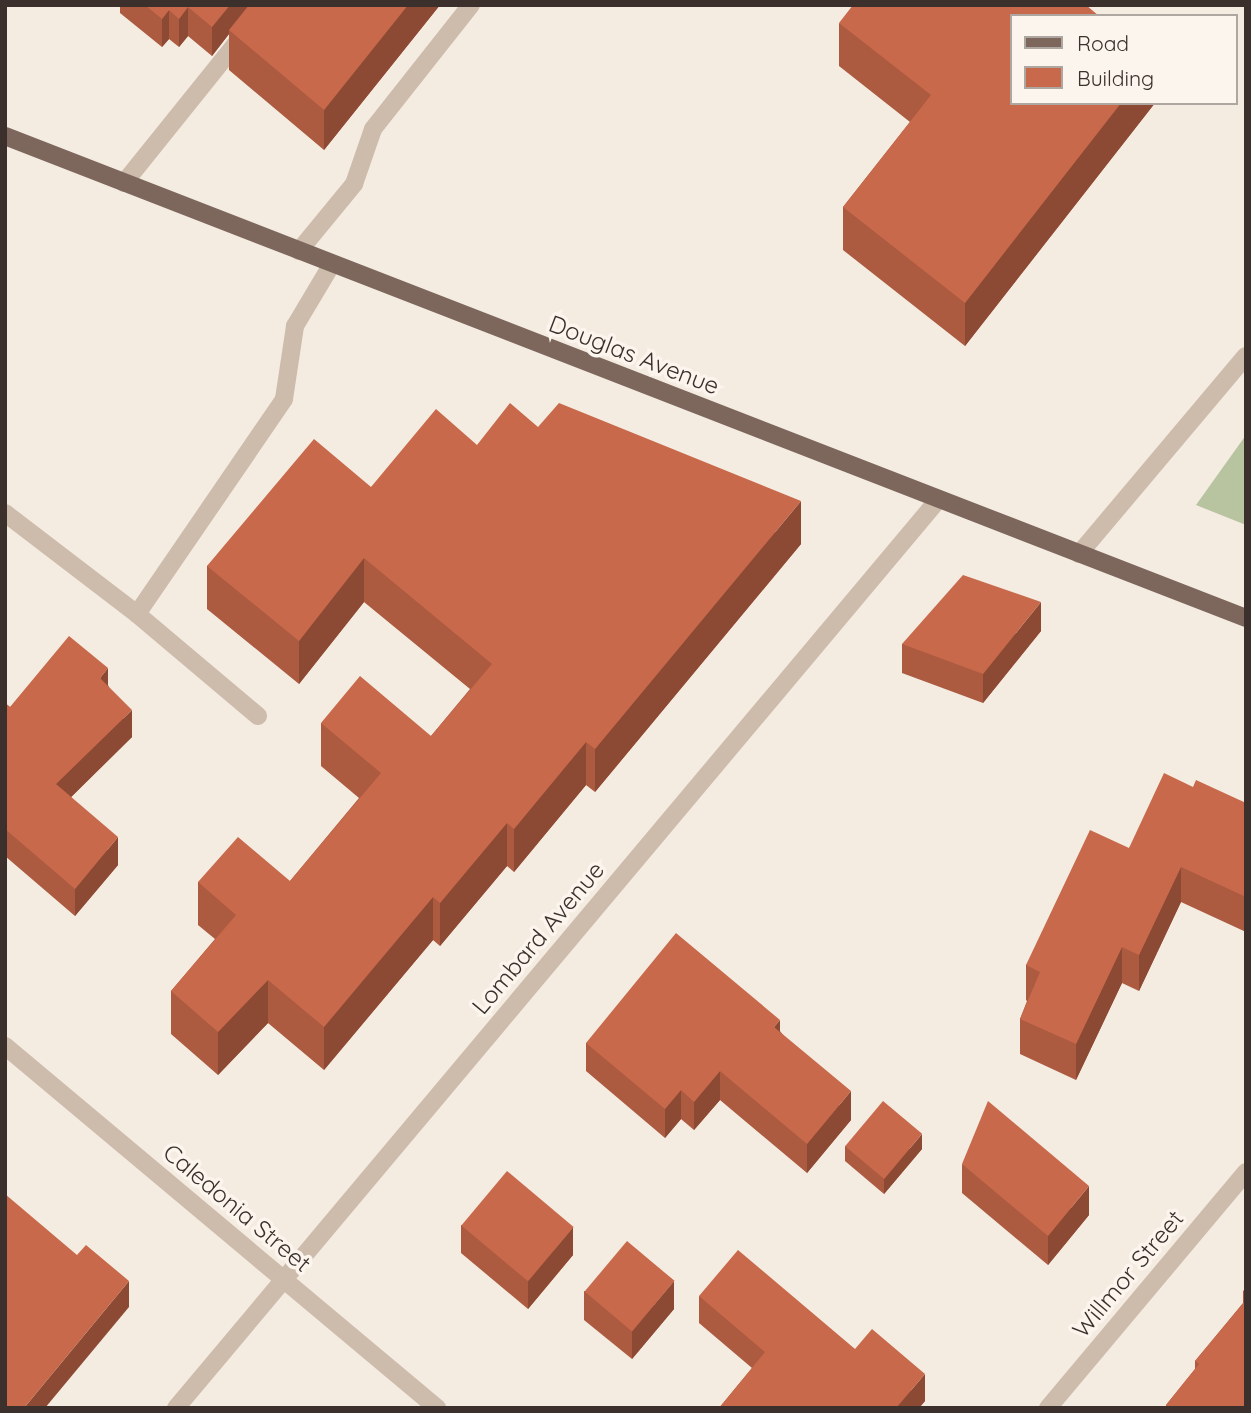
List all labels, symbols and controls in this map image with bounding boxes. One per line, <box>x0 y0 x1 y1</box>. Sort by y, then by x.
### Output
legend <box>1010 14 1237 105</box>
text: Road <box>1077 30 1129 56</box>
text: Building <box>1077 65 1154 91</box>
street label: Douglas Avenue <box>545 309 723 401</box>
street label: Lombard Avenue <box>466 856 610 1020</box>
street label: Caledonia Street <box>157 1138 317 1278</box>
street label: Willmor Street <box>1066 1205 1190 1343</box>

